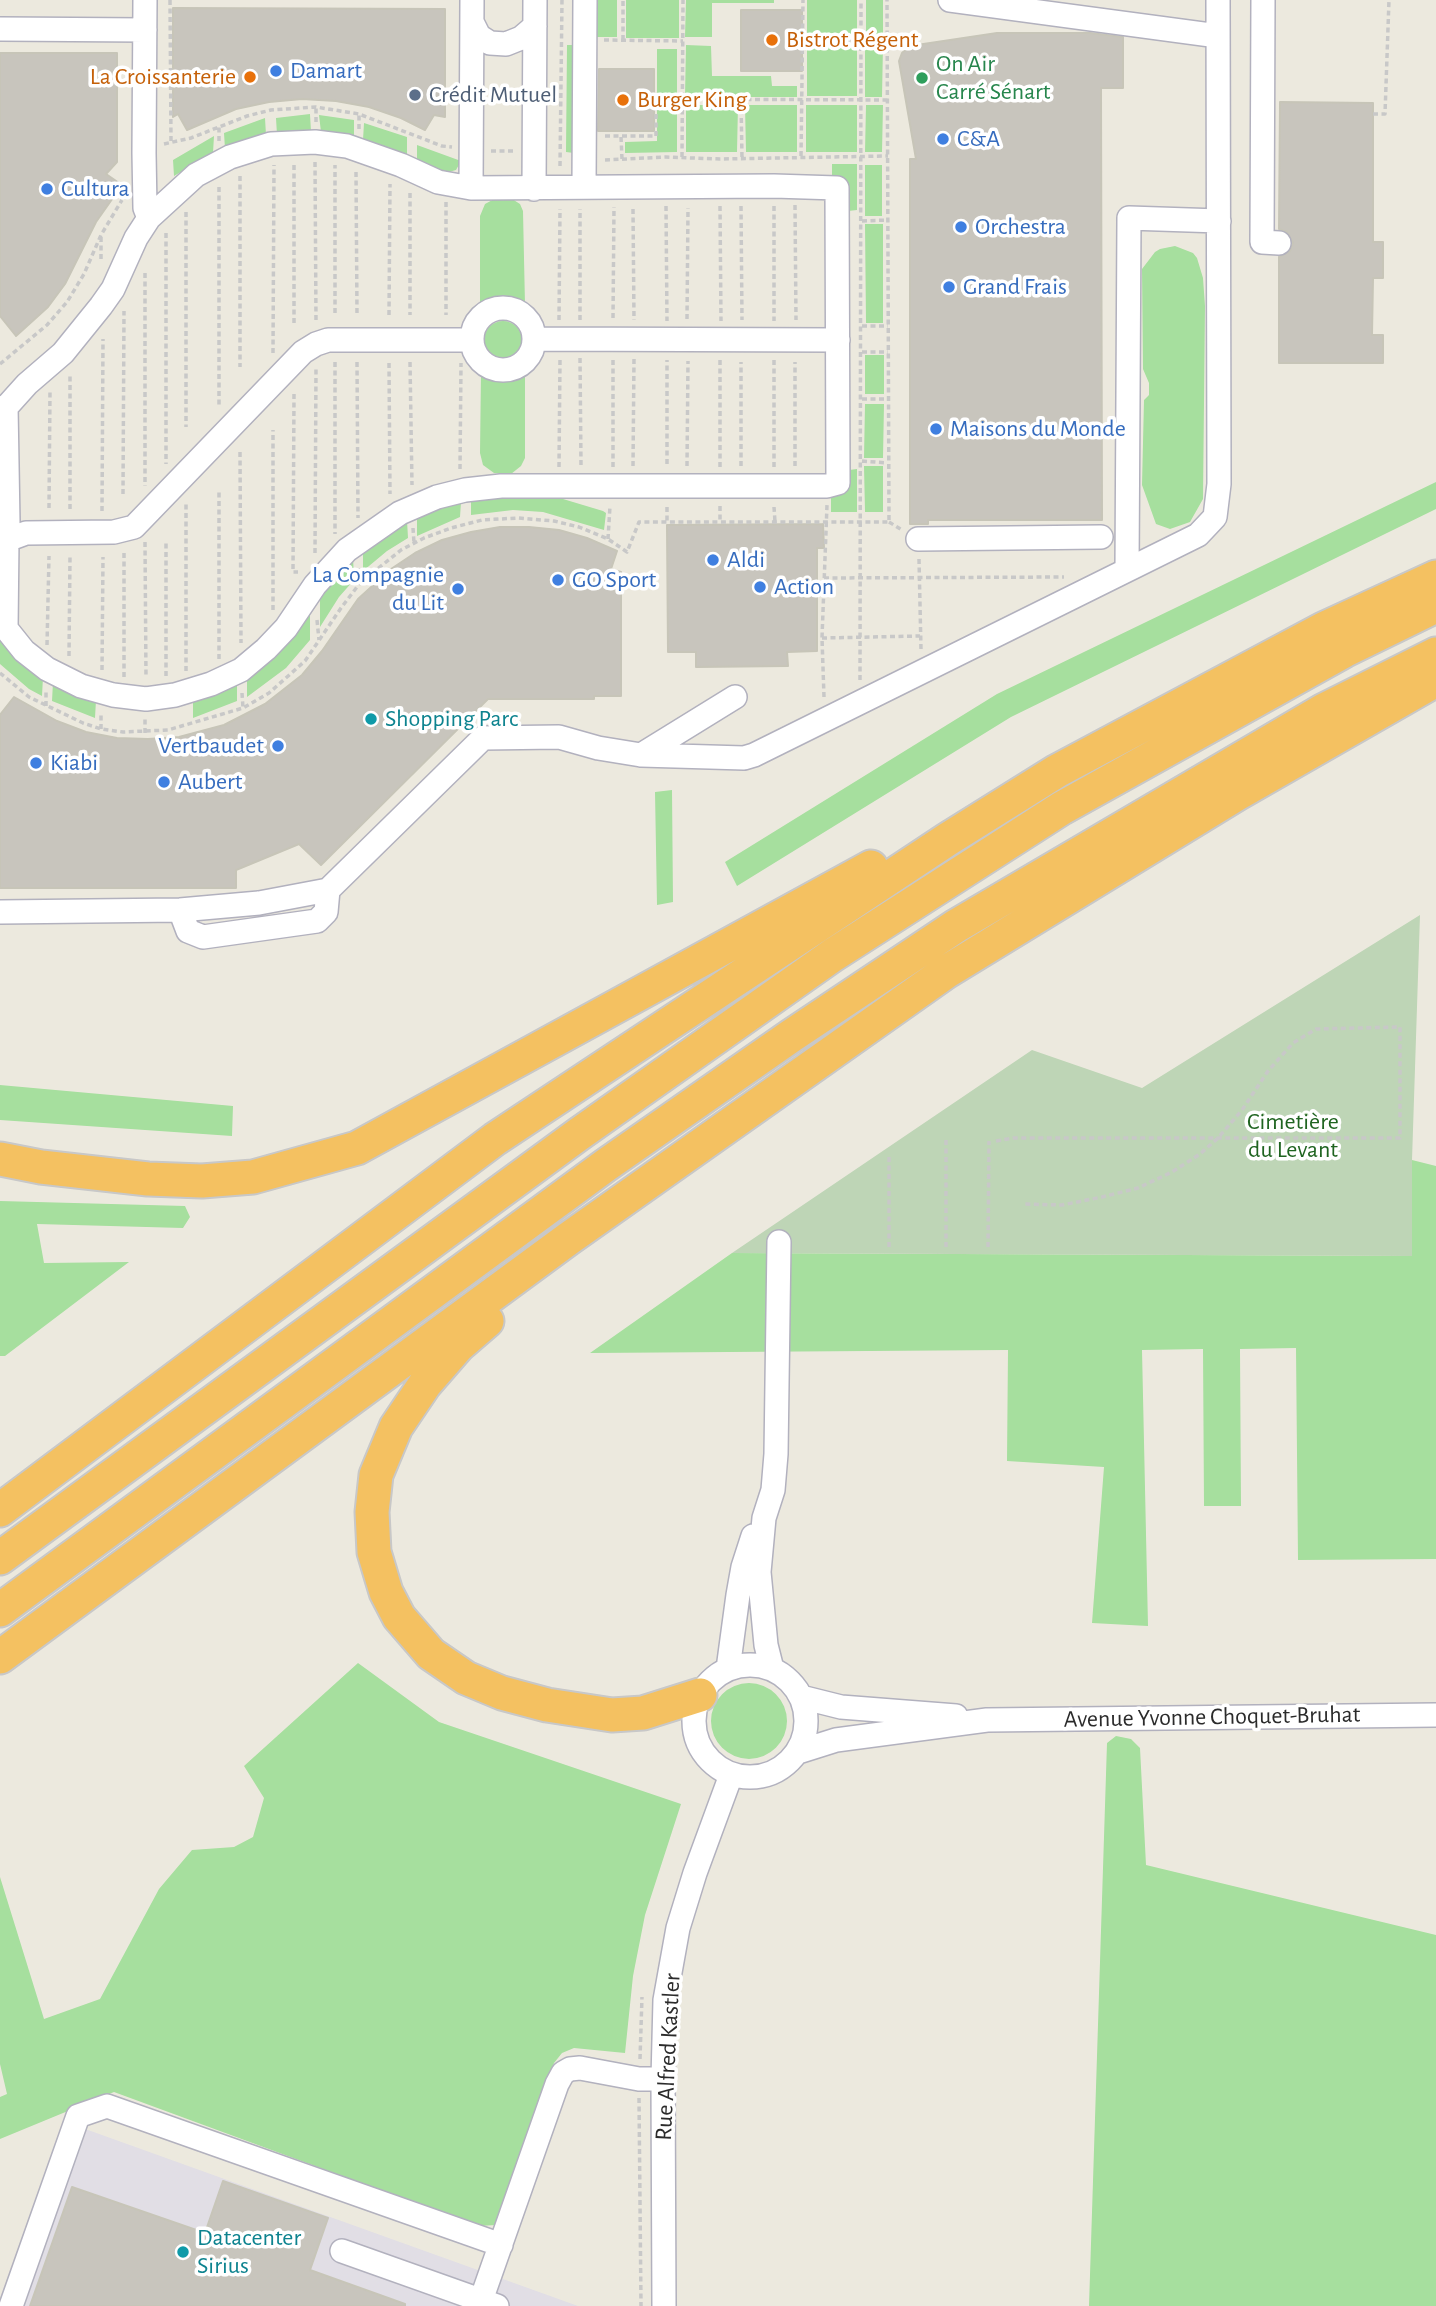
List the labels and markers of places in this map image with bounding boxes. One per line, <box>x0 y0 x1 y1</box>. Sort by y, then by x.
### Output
place label: Bistrot Régent <box>786 26 918 54</box>
marker: Bistrot Régent <box>764 32 780 48</box>
place label: On Air Carré Sénart <box>936 50 1050 106</box>
place label: Damart <box>290 57 362 85</box>
place label: La Croissanterie <box>90 63 236 91</box>
marker: Damart <box>268 63 284 79</box>
marker: La Croissanterie <box>242 69 258 85</box>
marker: On Air Carré Sénart <box>914 70 930 86</box>
place label: Crédit Mutuel <box>429 81 557 109</box>
place label: Burger King <box>637 86 747 114</box>
marker: Crédit Mutuel <box>407 87 423 103</box>
marker: Burger King <box>615 92 631 108</box>
place label: C&A <box>957 125 1000 153</box>
marker: C&A <box>935 131 951 147</box>
place label: Cultura <box>61 175 130 203</box>
marker: Cultura <box>39 181 55 197</box>
place label: Orchestra <box>975 213 1066 241</box>
marker: Orchestra <box>953 219 969 235</box>
place label: Grand Frais <box>963 273 1067 301</box>
marker: Grand Frais <box>941 279 957 295</box>
place label: Maisons du Monde <box>950 415 1126 443</box>
marker: Maisons du Monde <box>928 421 944 437</box>
place label: Aldi <box>727 546 765 574</box>
marker: Aldi <box>705 552 721 568</box>
place label: La Compagnie du Lit <box>312 561 444 617</box>
place label: GO Sport <box>572 566 656 594</box>
marker: GO Sport <box>550 572 566 588</box>
place label: Action <box>774 573 834 601</box>
marker: Action <box>752 579 768 595</box>
marker: La Compagnie du Lit <box>450 581 466 597</box>
place label: Shopping Parc <box>385 705 518 733</box>
marker: Shopping Parc <box>363 711 379 727</box>
place label: Vertbaudet <box>158 732 264 760</box>
marker: Vertbaudet <box>270 738 286 754</box>
place label: Kiabi <box>50 749 98 777</box>
marker: Kiabi <box>28 755 44 771</box>
place label: Aubert <box>178 768 242 796</box>
marker: Aubert <box>156 774 172 790</box>
place label: Datacenter Sirius <box>197 2224 301 2280</box>
marker: Datacenter Sirius <box>175 2244 191 2260</box>

